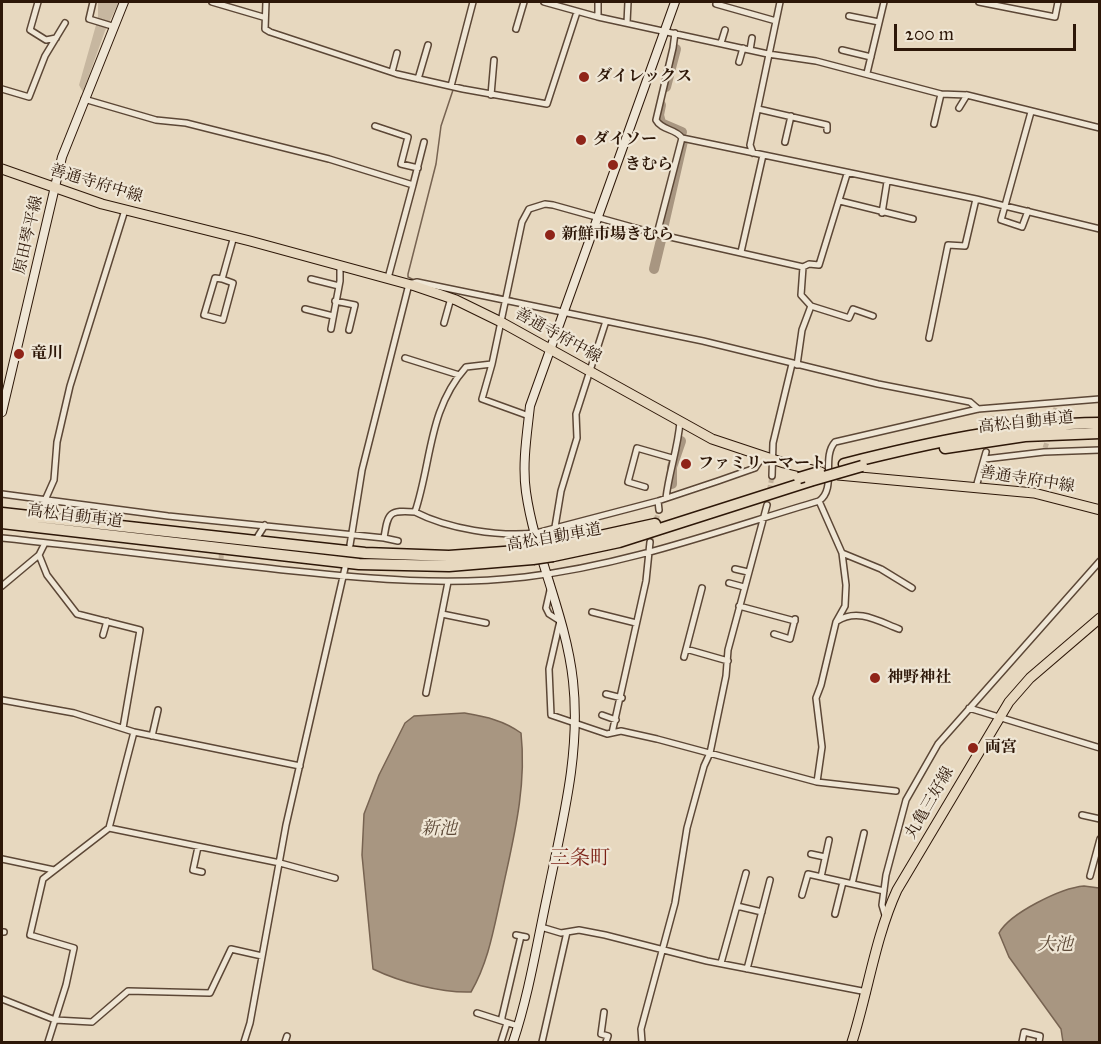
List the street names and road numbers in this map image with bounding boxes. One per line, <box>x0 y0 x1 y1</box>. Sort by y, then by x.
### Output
street label: 善通寺府中線 <box>47 161 145 207</box>
street label: 原田琴平線 <box>11 194 47 276</box>
street label: 善通寺府中線 <box>511 304 605 368</box>
street label: 高松自動車道 <box>977 408 1075 438</box>
street label: 善通寺府中線 <box>978 463 1076 497</box>
street label: 高松自動車道 <box>26 502 124 532</box>
street label: 高松自動車道 <box>505 520 603 556</box>
street label: 丸亀三好線 <box>902 764 958 842</box>

